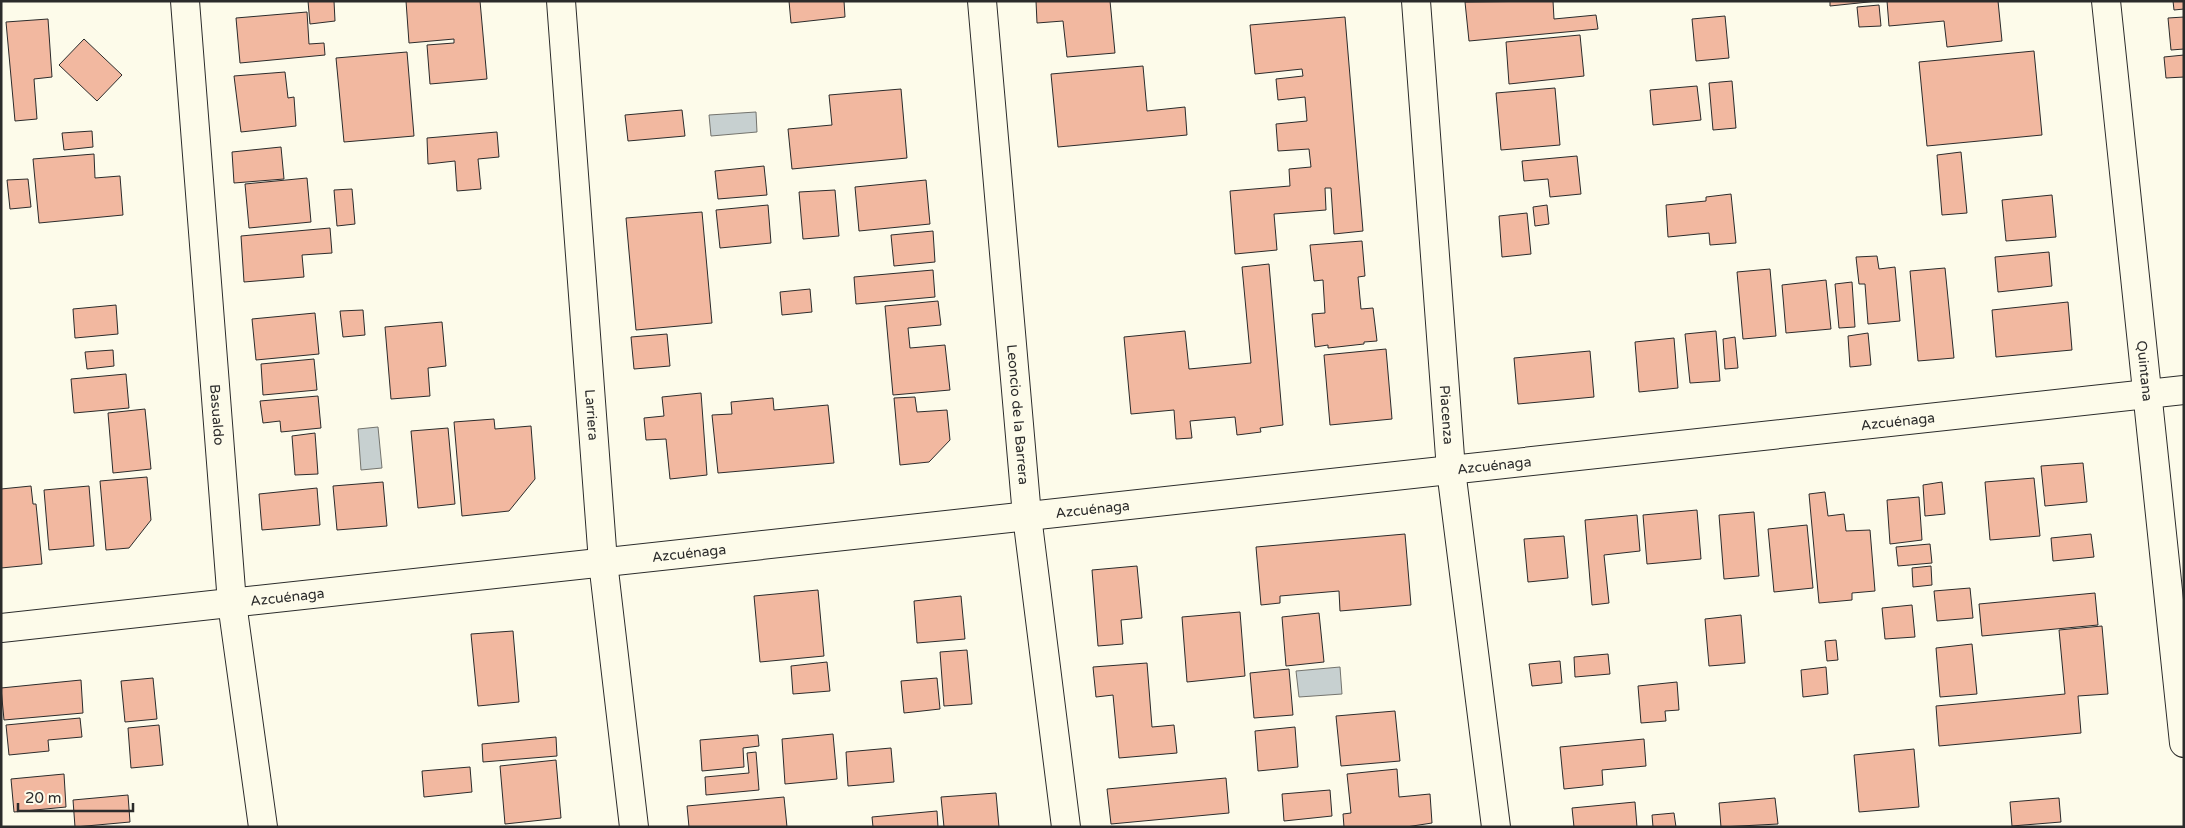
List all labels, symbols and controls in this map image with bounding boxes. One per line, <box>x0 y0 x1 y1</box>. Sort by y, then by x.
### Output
street label: Quintana <box>2133 340 2157 402</box>
street label: Leoncio de la Barrera <box>1004 343 1033 485</box>
street label: Basualdo <box>206 383 228 446</box>
street label: Piacenza <box>1436 385 1458 445</box>
street label: Larriera <box>582 389 602 441</box>
street label: Azcuénaga <box>1860 409 1936 434</box>
street label: Azcuénaga <box>1456 453 1532 478</box>
street label: Azcuénaga <box>1055 497 1130 521</box>
street label: Azcuénaga <box>651 541 727 565</box>
street label: Azcuénaga <box>249 584 325 609</box>
scale bar <box>18 780 132 812</box>
text: 20 m <box>25 789 62 807</box>

